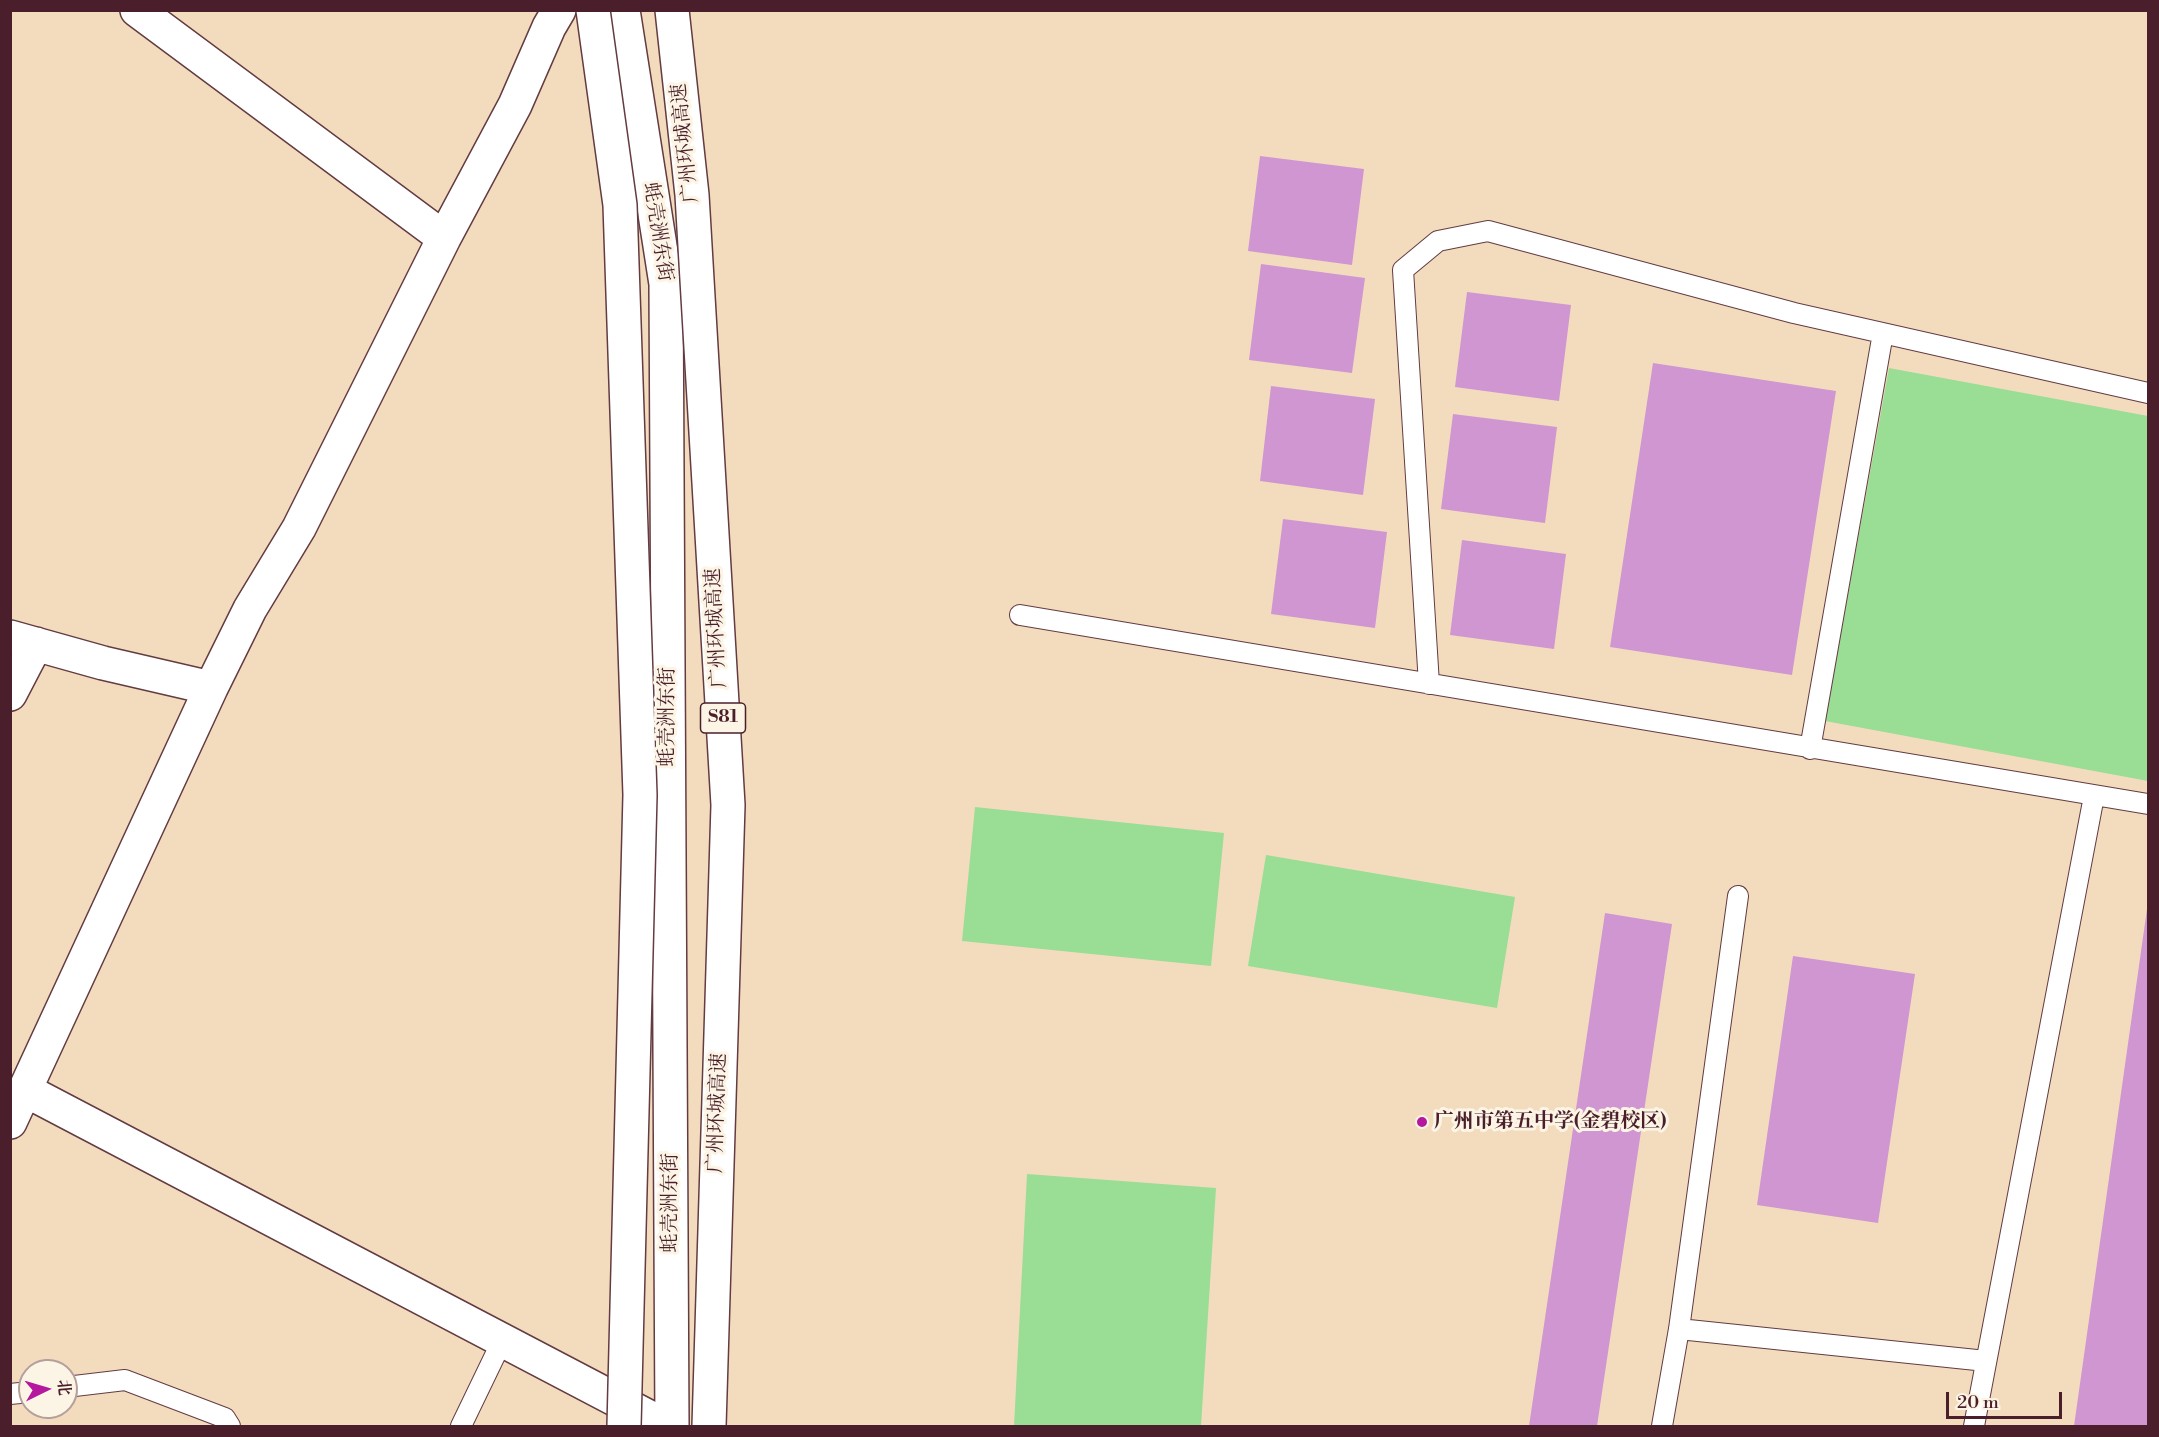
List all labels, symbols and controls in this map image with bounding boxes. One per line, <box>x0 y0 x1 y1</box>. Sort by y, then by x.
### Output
street label: 广州环城高速 <box>668 82 704 204</box>
street label: 蚝壳洲东街 <box>637 181 677 283</box>
street label: 广州环城高速 <box>702 567 732 689</box>
street label: 蚝壳洲东街 <box>656 667 680 767</box>
road number: S81 <box>700 703 746 733</box>
street label: 广州环城高速 <box>704 1053 732 1173</box>
place label: 广州市第五中学(金碧校区) <box>1434 1110 1666 1134</box>
marker: 广州市第五中学(金碧校区) <box>1415 1115 1429 1129</box>
street label: 蚝壳洲东街 <box>659 1153 683 1253</box>
north arrow <box>18 1359 78 1419</box>
text: 北 <box>53 1379 75 1396</box>
scale bar <box>1949 1380 2064 1418</box>
text: 20 m <box>1957 1391 1999 1414</box>

